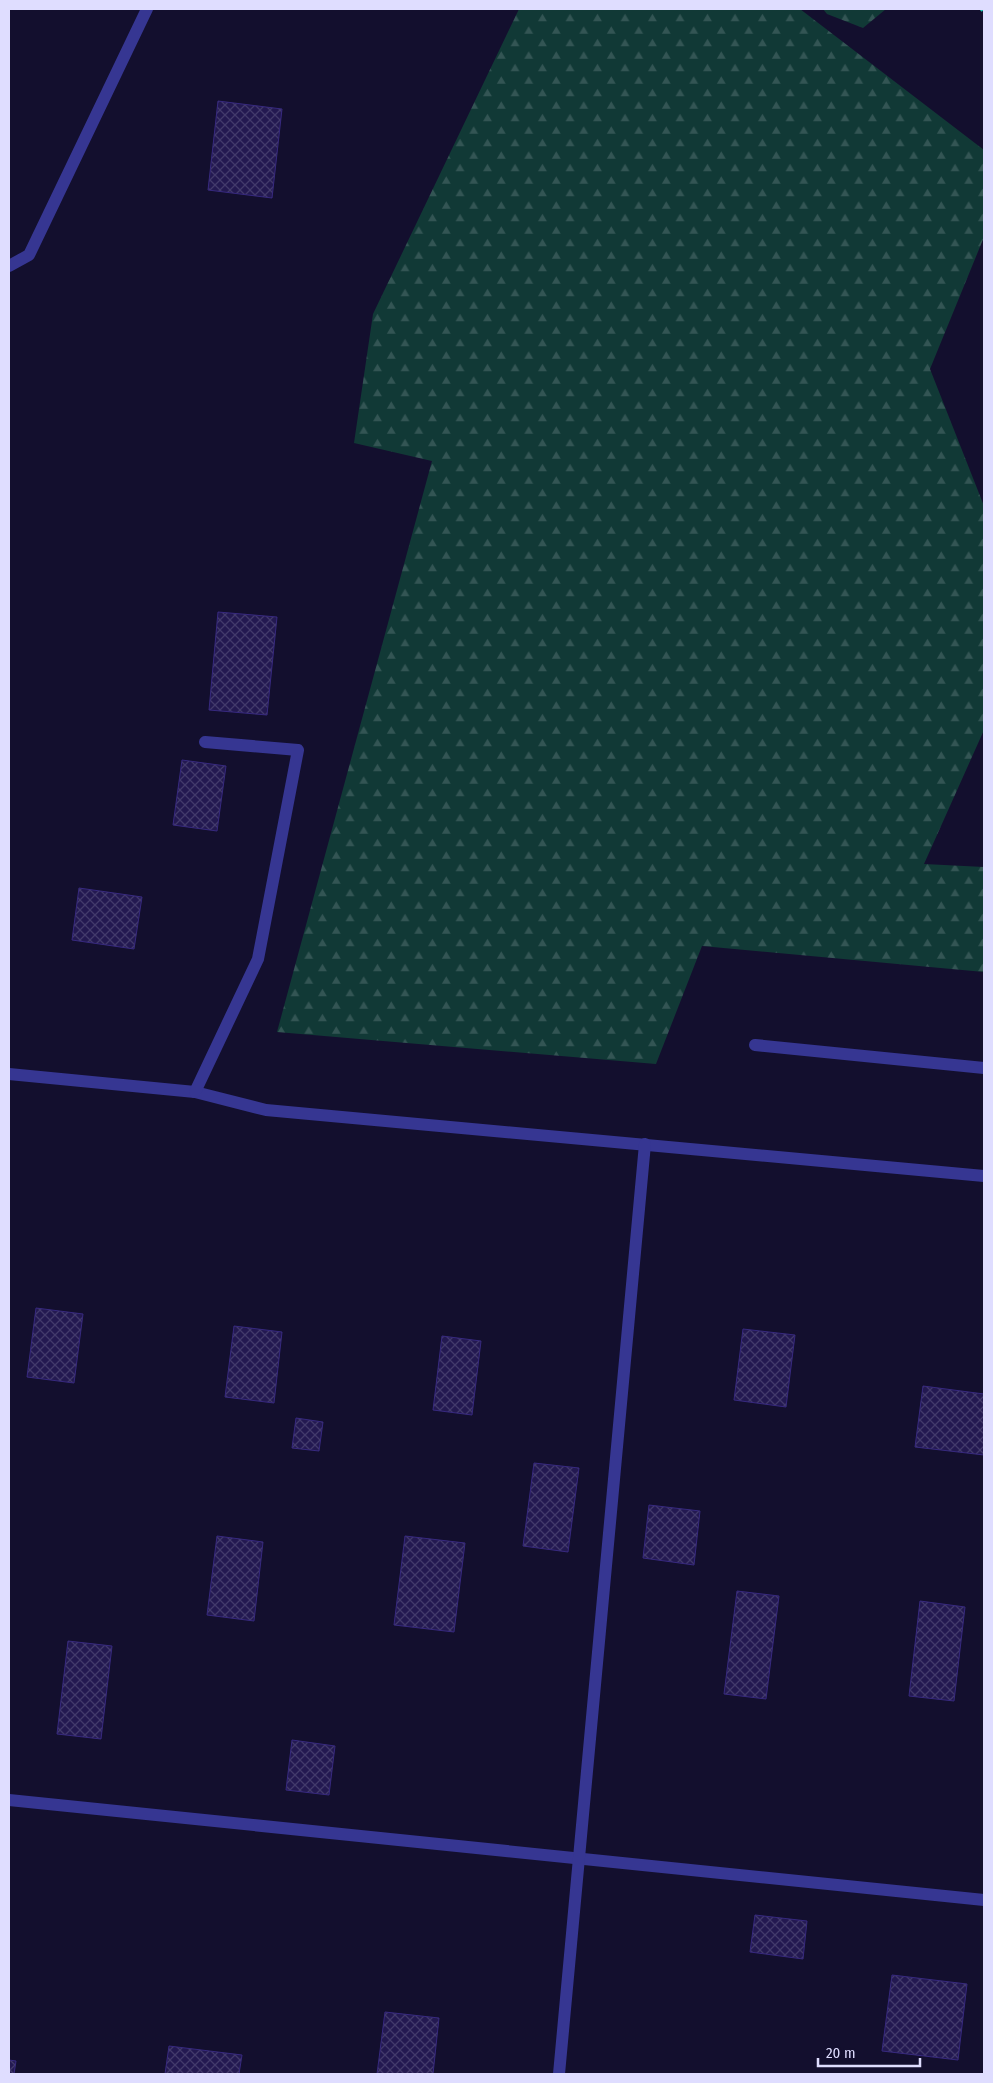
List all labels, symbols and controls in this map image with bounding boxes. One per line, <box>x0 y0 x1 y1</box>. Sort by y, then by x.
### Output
scale bar <box>818 2036 920 2068</box>
text: 20 m <box>826 2044 856 2062</box>

